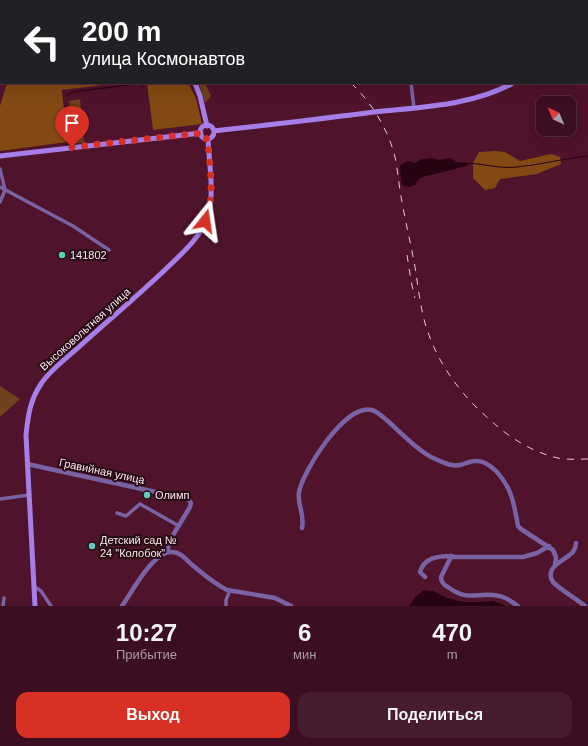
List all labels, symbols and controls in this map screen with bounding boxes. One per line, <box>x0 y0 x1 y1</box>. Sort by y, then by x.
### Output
icon: left <box>16 16 68 68</box>
text: 200 m <box>82 16 161 47</box>
text: улица Космонавтов <box>82 49 245 69</box>
north arrow <box>536 96 576 136</box>
map controls <box>536 96 576 136</box>
pin <box>55 106 89 147</box>
icon: arrive <box>61 112 83 134</box>
position arrow <box>184 200 226 242</box>
place label: 141802 <box>70 249 107 261</box>
marker: 141802 <box>57 250 67 260</box>
street label: Высоковольтная улица <box>37 285 133 373</box>
street label: Гравийная улица <box>58 456 147 486</box>
place label: Олимп <box>155 489 190 501</box>
marker: Олимп <box>142 490 152 500</box>
place label: Детский сад № 24 "Колобок" <box>100 534 177 559</box>
marker: Детский сад № 24 "Колобок" <box>87 541 97 551</box>
text: 10:27 <box>116 619 177 646</box>
text: 6 <box>298 619 311 646</box>
text: 470 <box>432 619 472 646</box>
text: Прибытие <box>116 647 177 662</box>
text: мин <box>293 647 316 662</box>
text: m <box>447 647 458 662</box>
button: Выход <box>16 692 290 738</box>
button: Поделиться <box>298 692 572 738</box>

